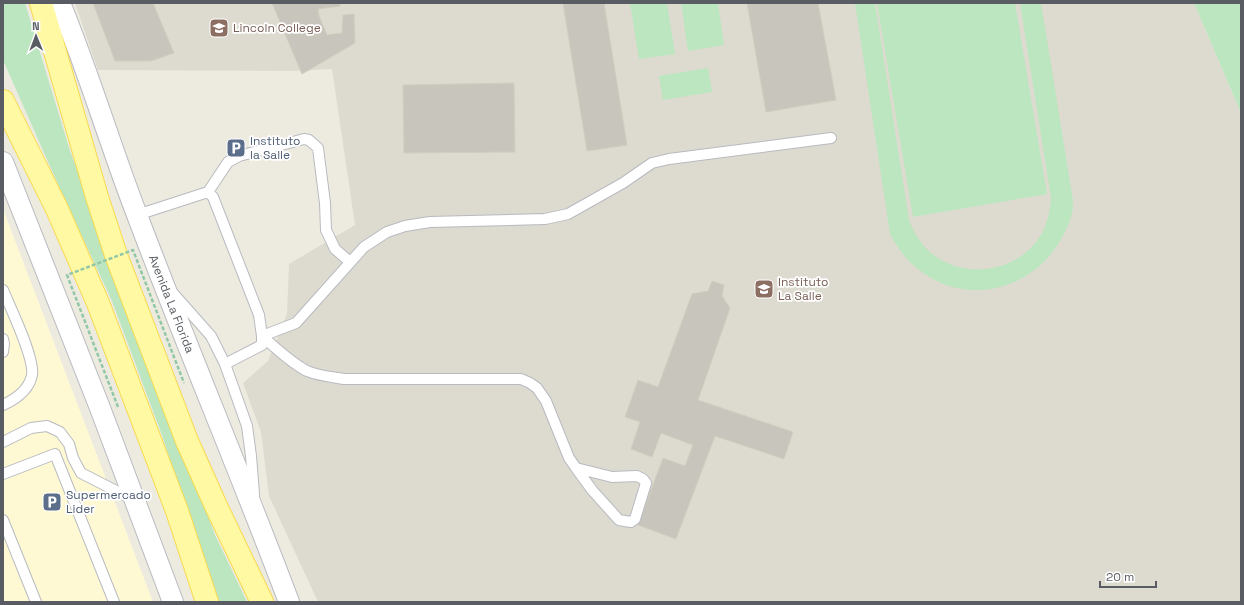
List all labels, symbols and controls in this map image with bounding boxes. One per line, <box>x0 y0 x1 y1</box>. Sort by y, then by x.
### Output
north arrow <box>16 16 56 56</box>
school or university icon: Lincoln College <box>208 17 230 39</box>
text: N <box>32 19 40 33</box>
place label: Lincoln College <box>233 20 321 36</box>
place label: Instituto la Salle <box>250 133 301 163</box>
parking icon: Instituto la Salle <box>225 137 247 159</box>
street label: Avenida La Florida <box>145 253 198 356</box>
place label: Instituto La Salle <box>778 274 829 304</box>
school or university icon: Instituto La Salle <box>753 278 775 300</box>
place label: Supermercado Lider <box>66 487 151 517</box>
parking icon: Supermercado Lider <box>41 491 63 513</box>
scale bar <box>1100 563 1156 589</box>
text: 20 m <box>1106 569 1134 585</box>

